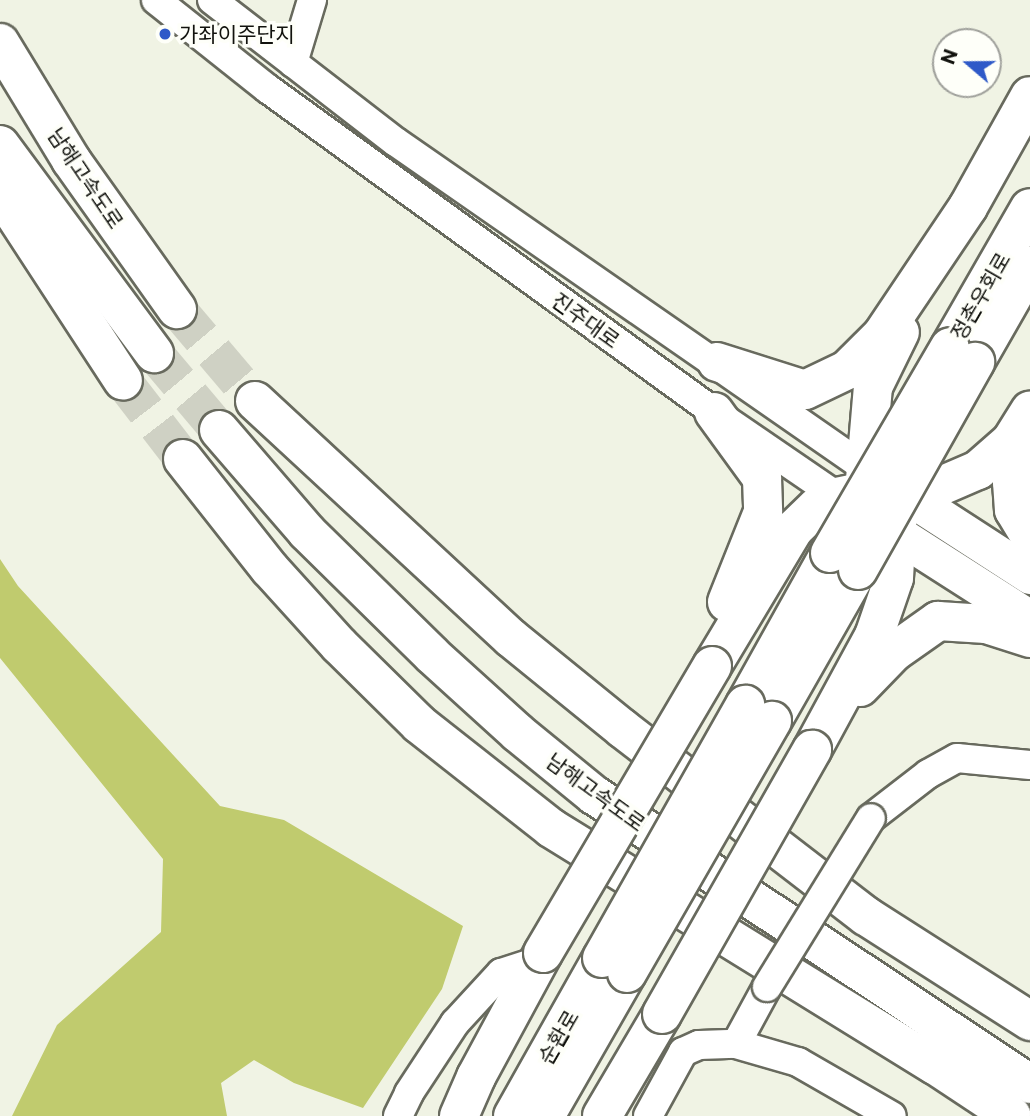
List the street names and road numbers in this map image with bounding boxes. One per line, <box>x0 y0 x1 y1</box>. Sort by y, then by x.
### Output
street label: 남해고속도로 <box>43 123 129 233</box>
street label: 정촌우회로 <box>945 248 1015 344</box>
street label: 진주대로 <box>547 287 625 353</box>
street label: 남해고속도로 <box>542 748 650 836</box>
street label: 순환로 <box>533 1006 583 1068</box>

